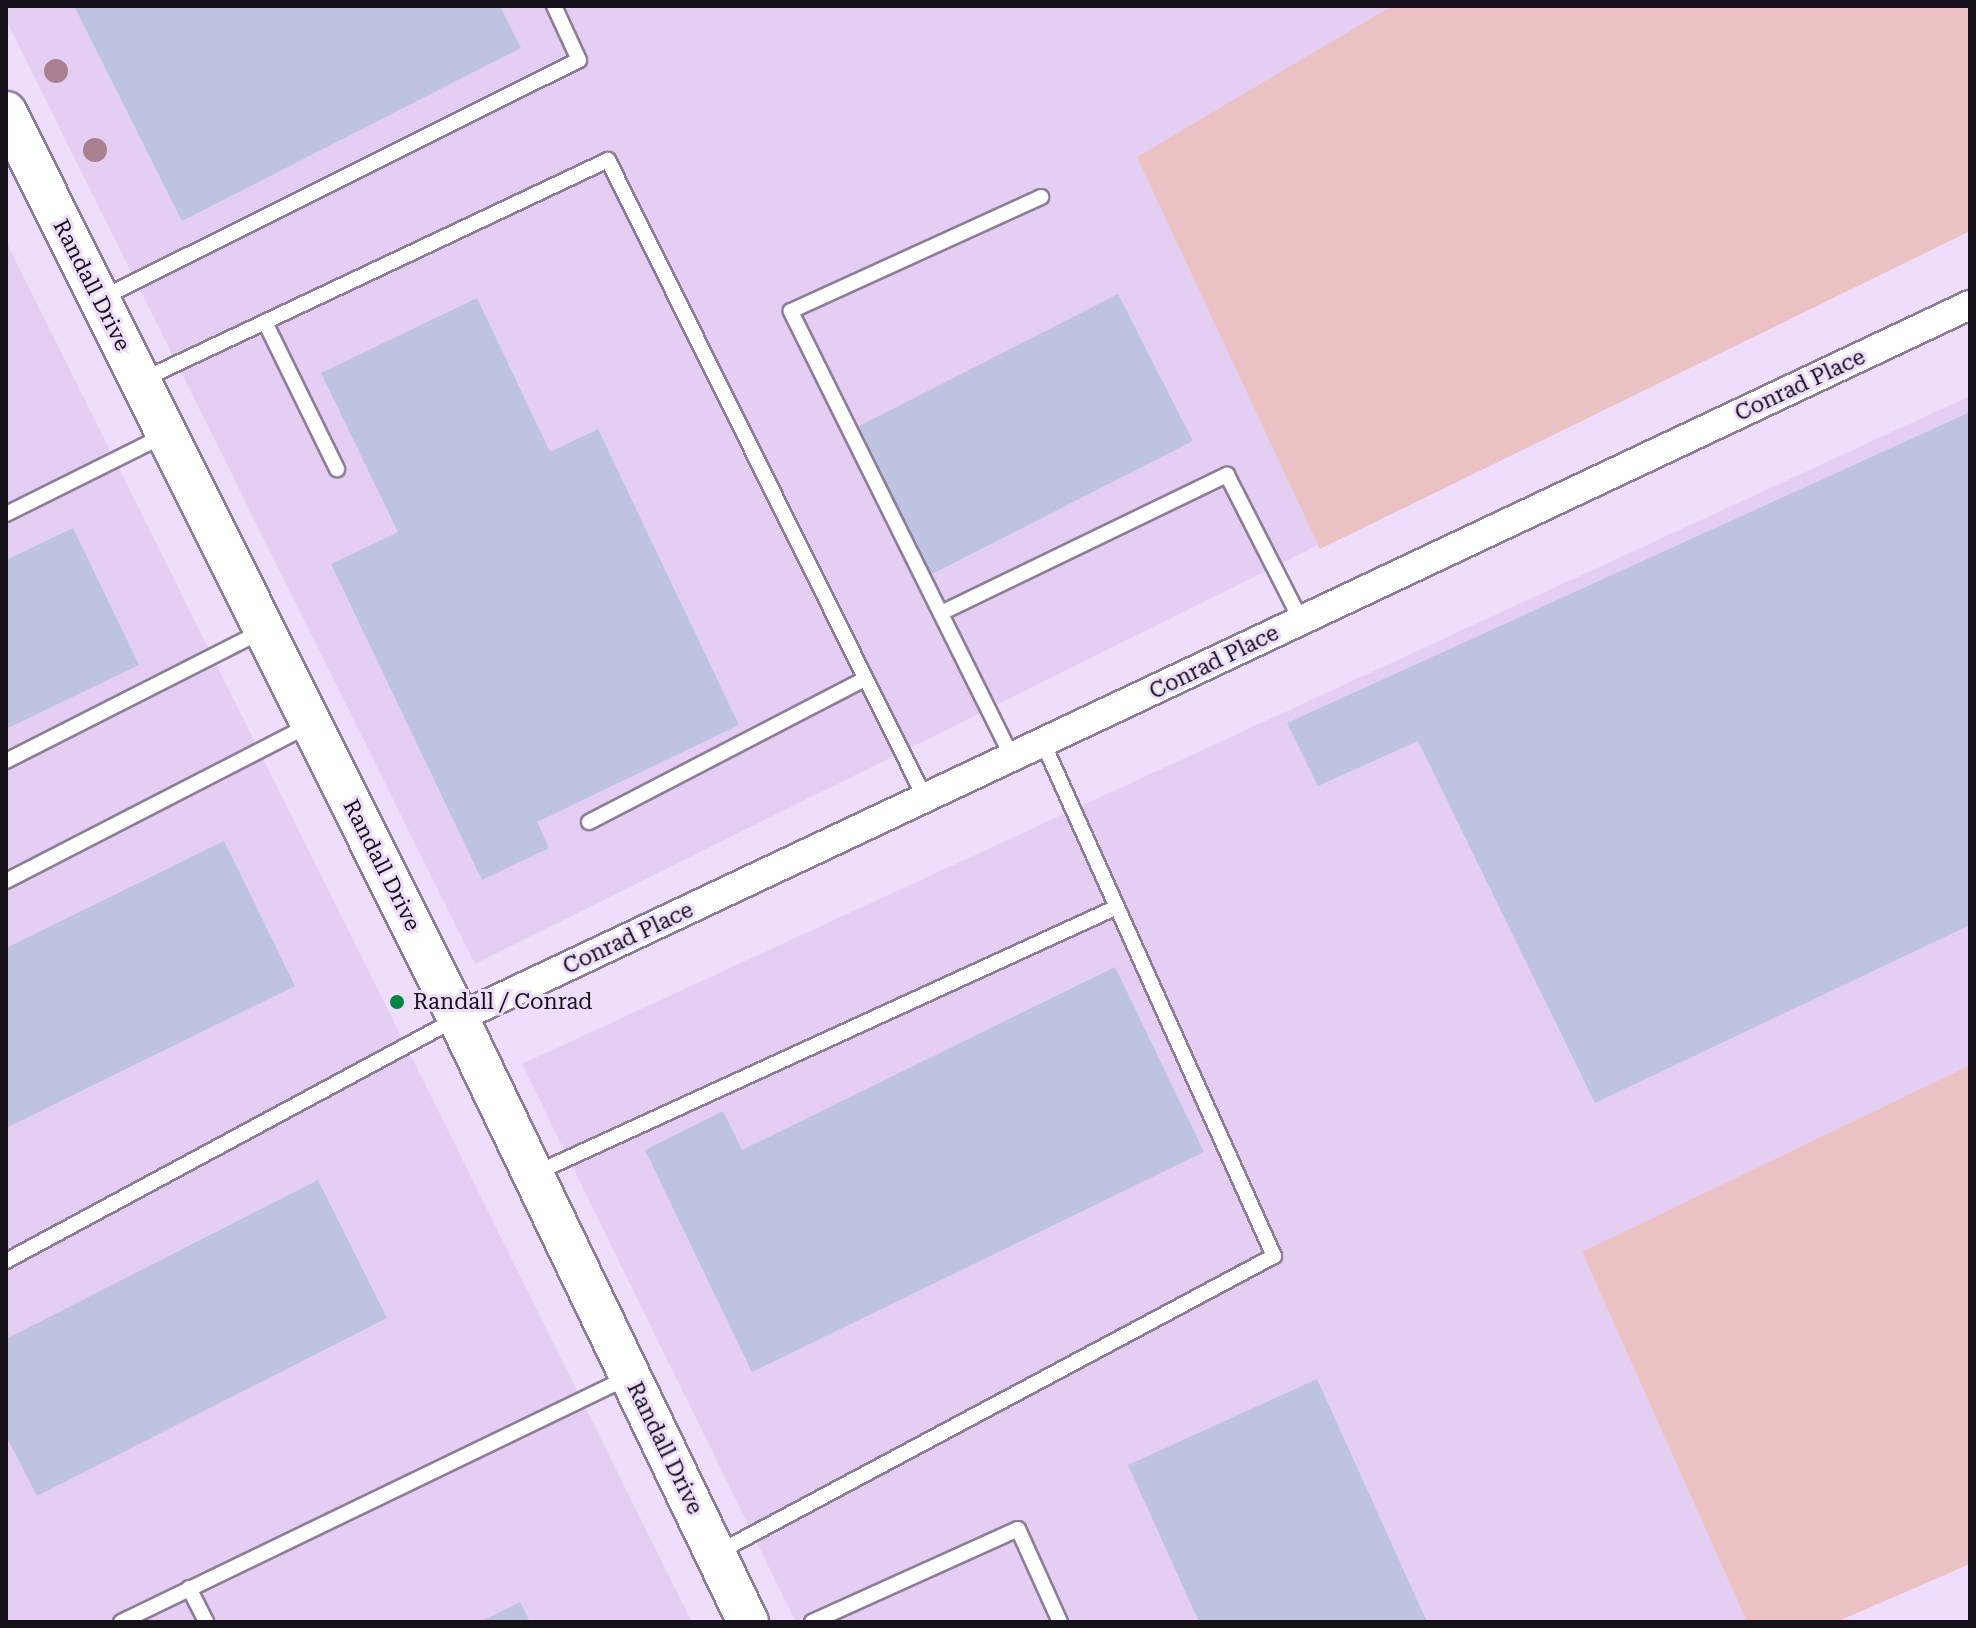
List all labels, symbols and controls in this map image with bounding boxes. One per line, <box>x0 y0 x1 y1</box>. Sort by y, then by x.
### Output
street label: Randall Drive <box>48 215 136 355</box>
street label: Conrad Place <box>1731 343 1869 427</box>
street label: Conrad Place <box>1145 619 1283 705</box>
street label: Randall Drive <box>338 795 426 935</box>
street label: Conrad Place <box>559 896 697 980</box>
place label: Randall / Conrad <box>413 989 592 1015</box>
marker: Randall / Conrad <box>388 993 406 1011</box>
street label: Randall Drive <box>622 1378 708 1518</box>

